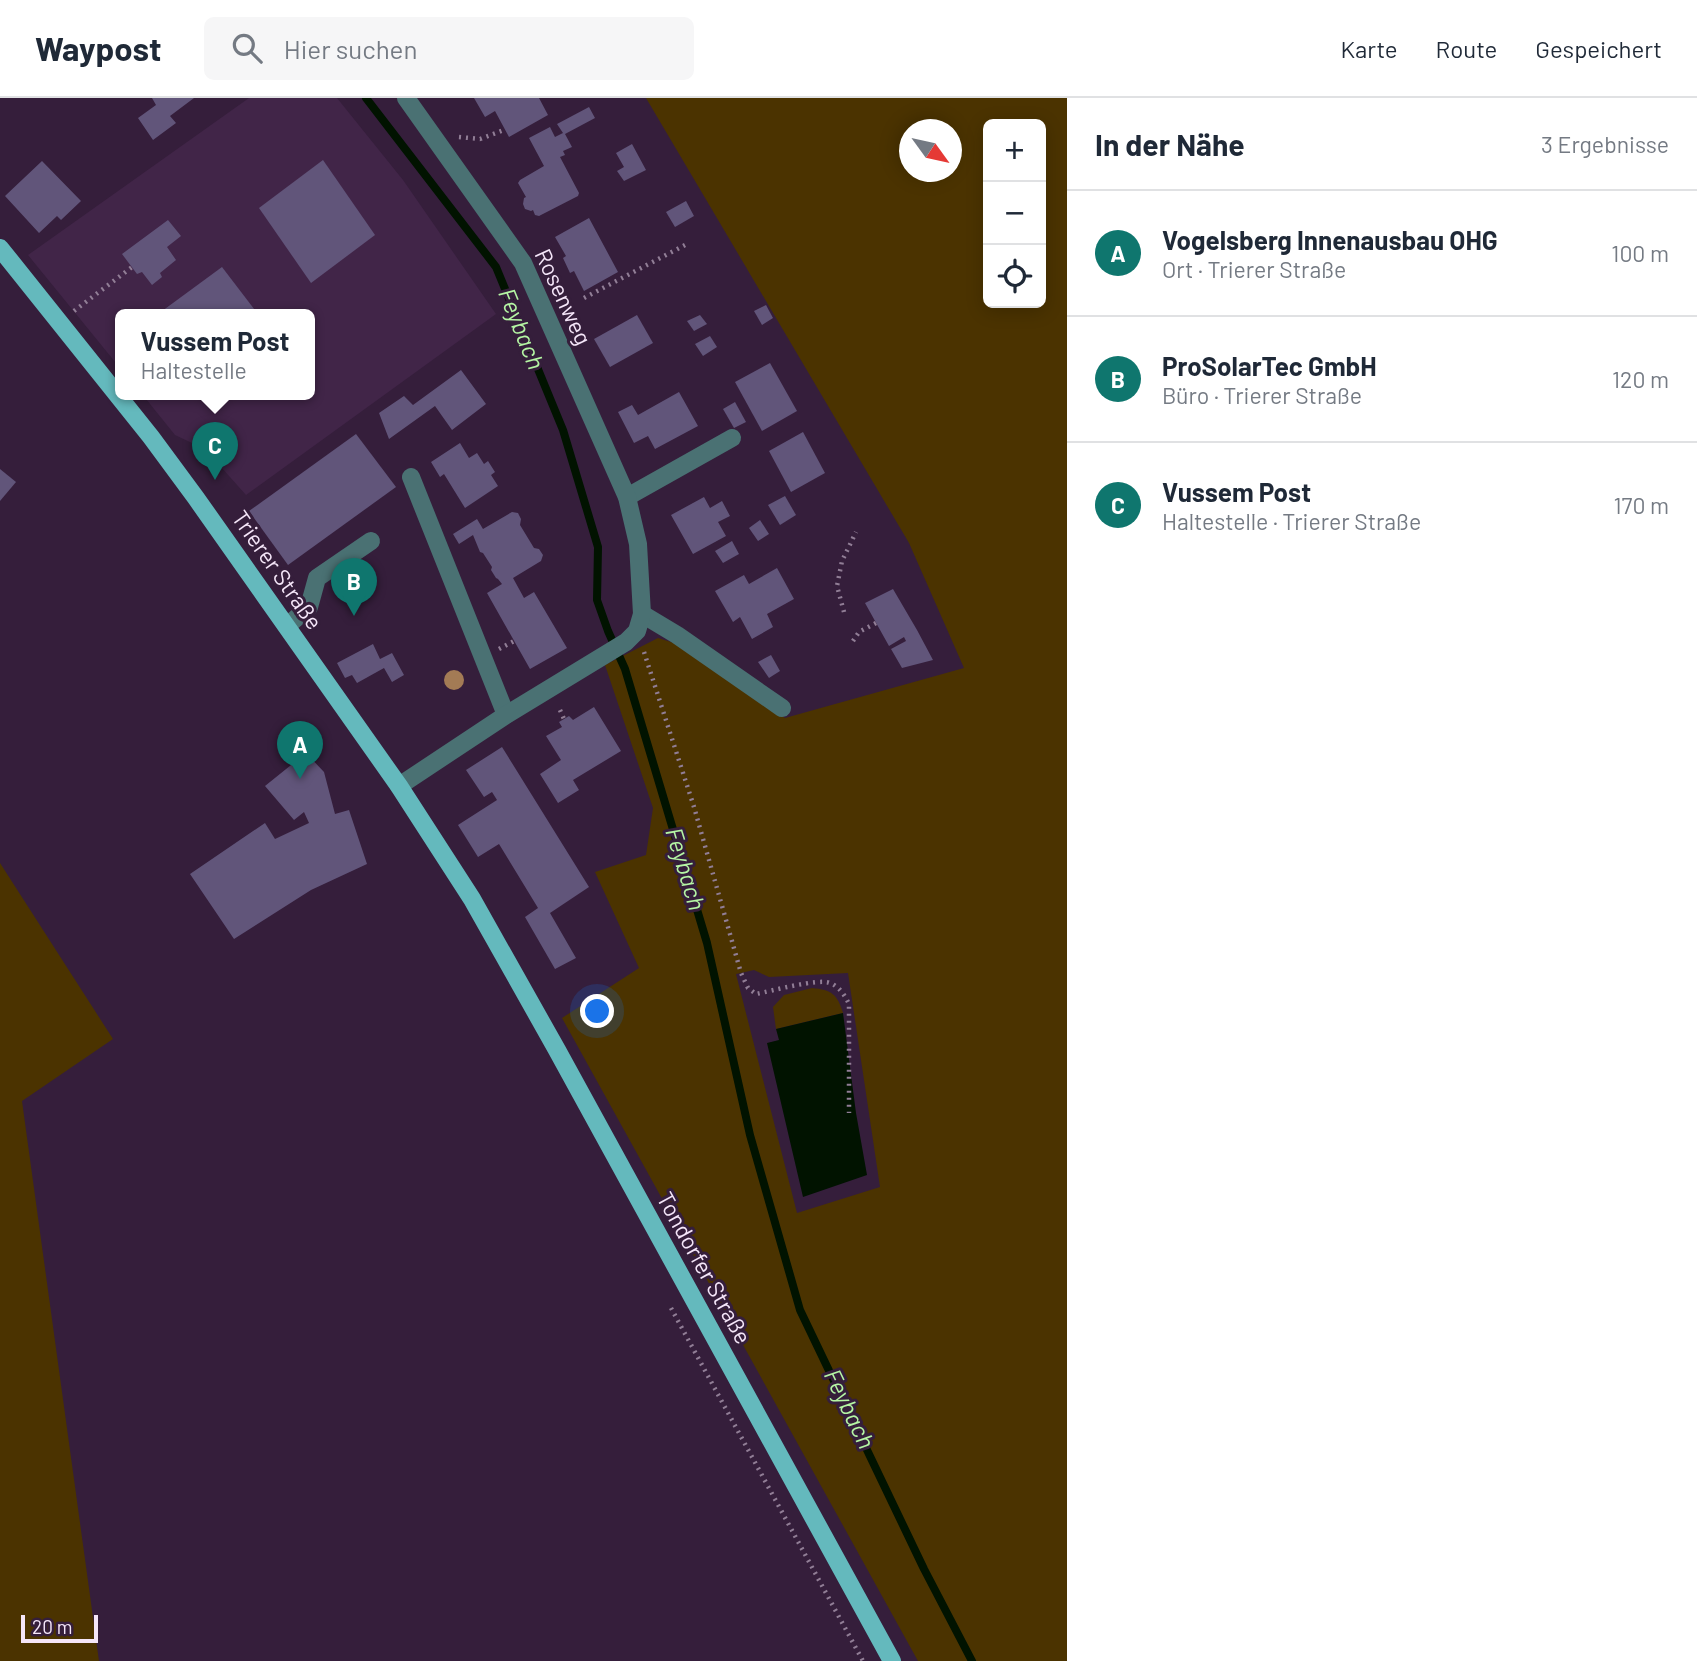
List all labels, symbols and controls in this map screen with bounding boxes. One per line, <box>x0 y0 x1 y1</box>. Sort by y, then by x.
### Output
search box <box>204 17 694 80</box>
text: Waypost <box>35 28 162 68</box>
icon: search <box>228 29 266 67</box>
text: Hier suchen <box>284 33 417 64</box>
text: Karte <box>1340 34 1398 63</box>
text: Route <box>1436 34 1497 63</box>
text: Gespeichert <box>1535 34 1662 63</box>
north arrow <box>899 119 962 182</box>
map controls <box>983 119 1046 308</box>
button: + <box>983 119 1046 182</box>
text: In der Nähe <box>1095 126 1245 162</box>
text: 3 Ergebnisse <box>1541 130 1669 158</box>
button: − <box>983 182 1046 245</box>
text: Vogelsberg Innenausbau OHG <box>1162 224 1498 255</box>
text: A <box>1110 239 1126 267</box>
text: 100 m <box>1611 239 1669 267</box>
street label: Rosenweg <box>529 244 598 349</box>
button: locate <box>983 245 1046 308</box>
text: Ort · Trierer Straße <box>1162 255 1346 283</box>
water label: Feybach <box>493 284 552 373</box>
popup <box>115 309 315 400</box>
text: Vussem Post <box>140 325 290 356</box>
text: ProSolarTec GmbH <box>1162 350 1377 381</box>
text: Haltestelle <box>140 356 247 384</box>
text: B <box>1111 365 1125 393</box>
text: 120 m <box>1612 365 1669 393</box>
text: Büro · Trierer Straße <box>1162 381 1362 409</box>
pin: C <box>192 422 238 480</box>
text: Vussem Post <box>1162 476 1311 507</box>
text: C <box>1111 491 1125 519</box>
text: 170 m <box>1613 491 1669 519</box>
street label: Trierer Straße <box>227 505 329 634</box>
text: Haltestelle · Trierer Straße <box>1162 507 1421 535</box>
pin: B <box>331 558 377 616</box>
pin: A <box>277 721 323 779</box>
water label: Feybach <box>660 824 713 914</box>
your location <box>580 994 614 1028</box>
street label: Tondorfer Straße <box>652 1187 758 1348</box>
water label: Feybach <box>819 1364 882 1453</box>
scale bar <box>21 1612 98 1644</box>
text: 20 m <box>32 1615 72 1638</box>

